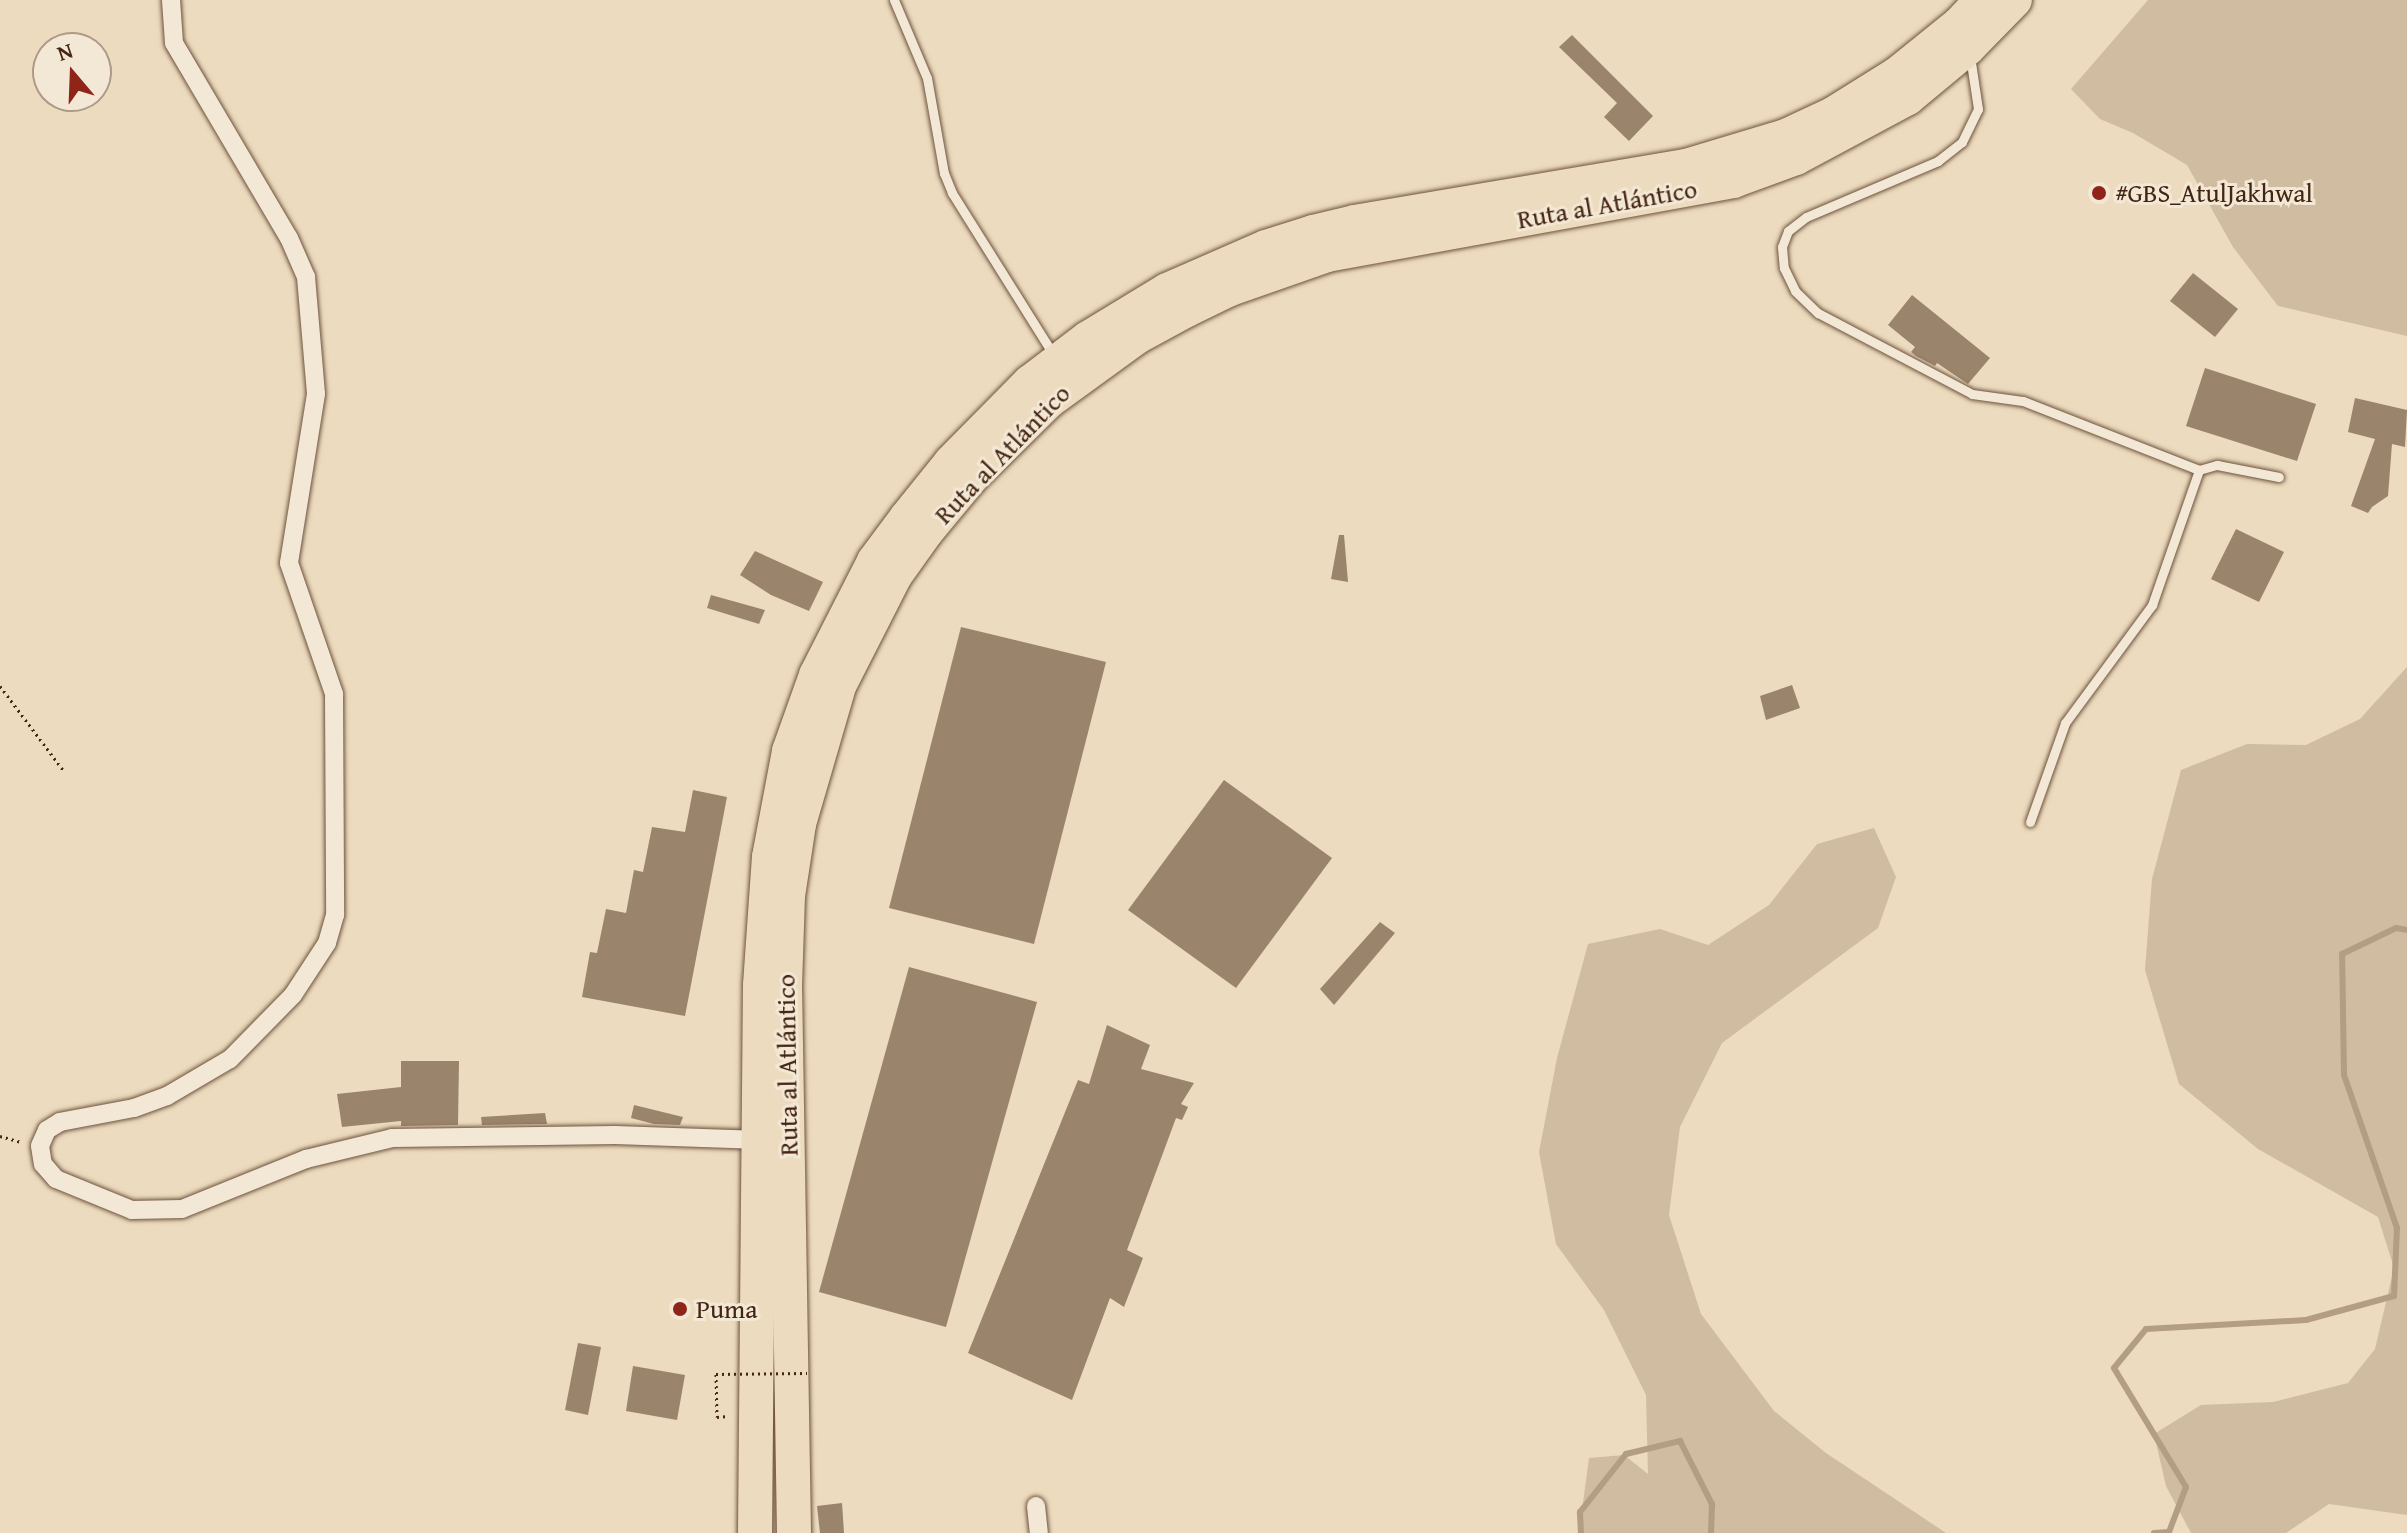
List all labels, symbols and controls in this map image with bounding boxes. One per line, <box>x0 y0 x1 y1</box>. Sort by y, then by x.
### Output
north arrow <box>32 32 112 112</box>
text: N <box>53 34 77 69</box>
street label: Ruta al Atlántico <box>1515 173 1699 235</box>
place label: #GBS_AtulJakhwal <box>2115 177 2313 209</box>
marker: #GBS_AtulJakhwal <box>2090 184 2108 202</box>
street label: Ruta al Atlántico <box>928 378 1076 530</box>
street label: Ruta al Atlántico <box>770 974 804 1156</box>
place label: Puma <box>696 1293 758 1325</box>
marker: Puma <box>671 1300 689 1318</box>

